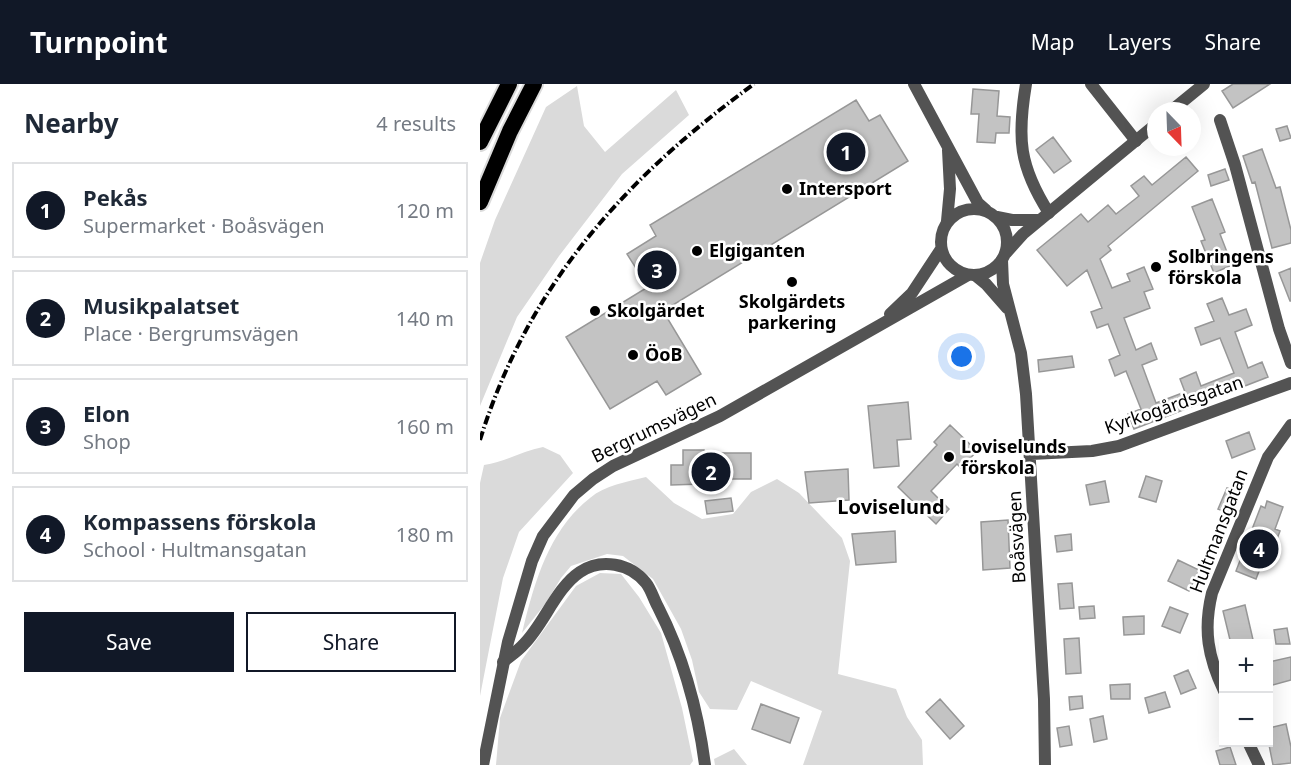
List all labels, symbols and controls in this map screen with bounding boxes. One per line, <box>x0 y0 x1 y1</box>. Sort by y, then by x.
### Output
text: Turnpoint <box>30 23 168 61</box>
text: Map <box>1031 28 1075 56</box>
text: Layers <box>1108 28 1172 56</box>
text: Share <box>1205 28 1261 56</box>
north arrow <box>1147 102 1201 156</box>
text: Nearby <box>24 105 119 141</box>
text: 4 results <box>376 110 456 137</box>
pin: 1 <box>826 130 866 174</box>
place label: Intersport <box>799 176 892 200</box>
text: Pekås <box>83 182 148 212</box>
marker: Intersport <box>780 182 794 196</box>
text: 1 <box>40 197 51 224</box>
text: 120 m <box>396 197 454 224</box>
text: Supermarket · Boåsvägen <box>83 212 325 239</box>
place label: Elgiganten <box>709 238 805 262</box>
marker: Elgiganten <box>690 244 704 258</box>
place label: Solbringens förskola <box>1168 244 1274 289</box>
pin: 3 <box>638 248 676 292</box>
marker: Solbringens förskola <box>1149 260 1163 274</box>
marker: Skolgärdets parkering <box>785 275 799 289</box>
place label: Skolgärdets parkering <box>739 289 845 334</box>
text: Musikpalatset <box>83 290 239 320</box>
place label: Skolgärdet <box>607 298 705 322</box>
marker: Skolgärdet <box>588 304 602 318</box>
text: 2 <box>40 305 51 332</box>
text: 140 m <box>396 305 454 332</box>
text: Place · Bergrumsvägen <box>83 320 299 347</box>
place label: ÖoB <box>645 342 682 366</box>
your location <box>947 342 976 371</box>
marker: ÖoB <box>626 348 640 362</box>
street label: Kyrkogårdsgatan <box>1101 369 1246 439</box>
street label: Bergrumsvägen <box>587 387 720 468</box>
text: Elon <box>83 398 130 428</box>
text: 3 <box>40 413 51 440</box>
text: 160 m <box>396 413 454 440</box>
text: Shop <box>83 428 131 455</box>
place label: Loviselunds förskola <box>961 434 1067 479</box>
pin: 2 <box>692 450 730 494</box>
marker: Loviselunds förskola <box>942 450 956 464</box>
street label: Hultmansgatan <box>1183 465 1253 596</box>
street label: Boåsvägen <box>1002 490 1030 584</box>
district label: Loviselund <box>837 493 945 520</box>
text: Kompassens förskola <box>83 506 316 536</box>
text: 4 <box>40 521 51 548</box>
text: 180 m <box>396 521 454 548</box>
pin: 4 <box>1240 526 1278 572</box>
text: School · Hultmansgatan <box>83 536 307 563</box>
button: Save <box>24 612 234 672</box>
button: Share <box>246 612 456 672</box>
map controls <box>1219 639 1273 747</box>
button: + <box>1219 639 1273 693</box>
button: − <box>1219 693 1273 747</box>

